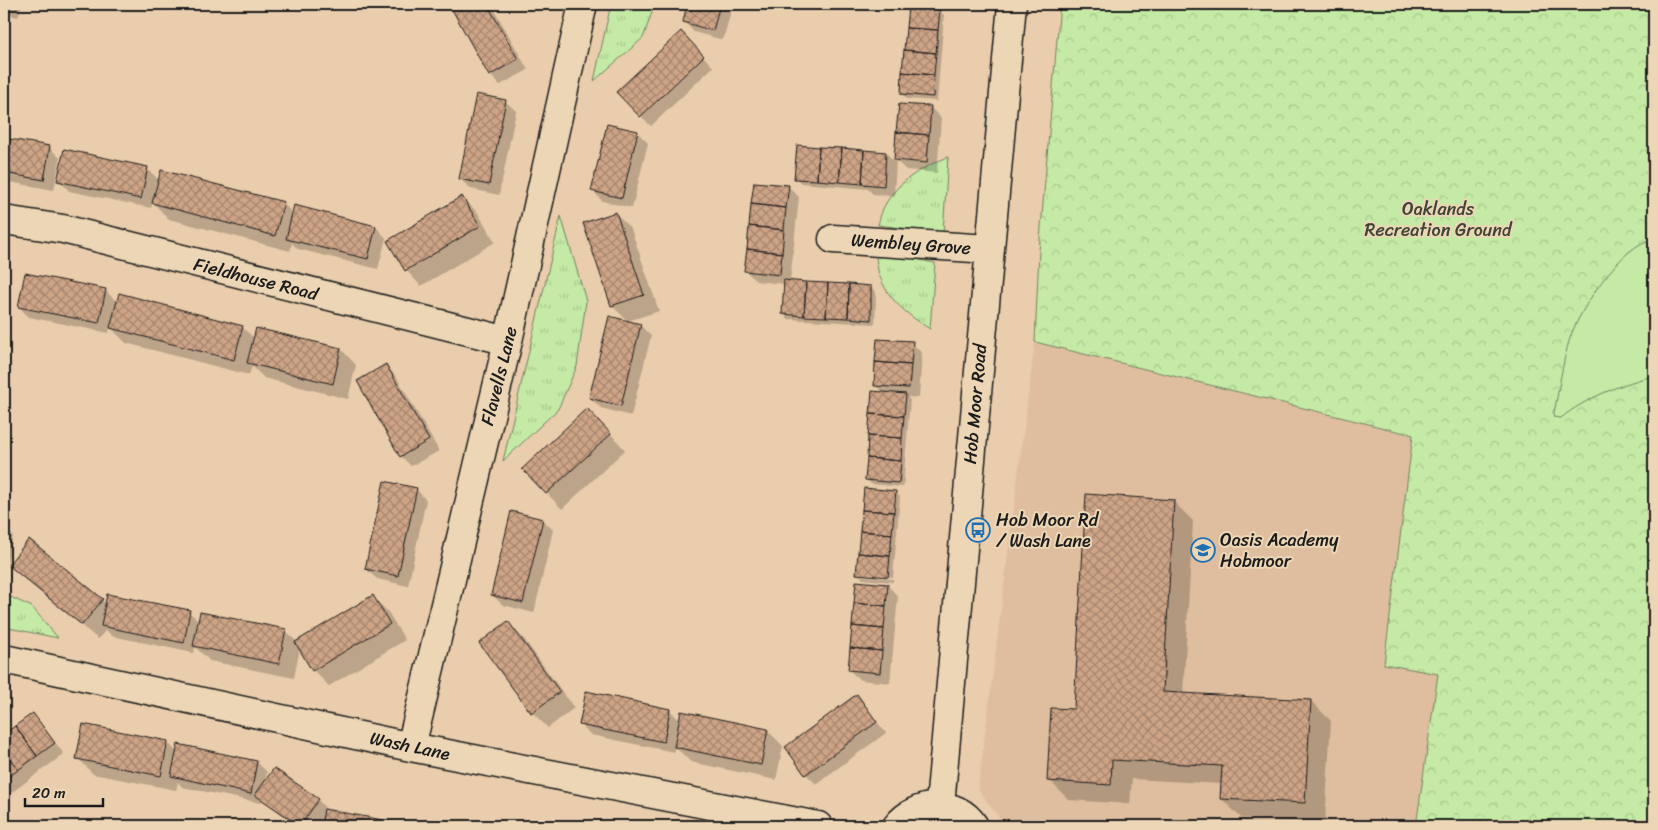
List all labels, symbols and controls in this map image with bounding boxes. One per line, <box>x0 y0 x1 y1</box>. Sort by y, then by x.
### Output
park label: Oaklands Recreation Ground <box>1365 193 1513 246</box>
street label: Wembley Grove <box>850 224 972 264</box>
street label: Fieldhouse Road <box>190 248 323 310</box>
street label: Flavells Lane <box>471 323 527 429</box>
street label: Hob Moor Road <box>954 341 996 465</box>
place label: Hob Moor Rd / Wash Lane <box>996 504 1100 557</box>
bus stop icon: Hob Moor Rd / Wash Lane <box>965 517 991 543</box>
place label: Oasis Academy Hobmoor <box>1220 524 1339 577</box>
school or university icon: Oasis Academy Hobmoor <box>1190 537 1216 563</box>
street label: Wash Lane <box>367 722 453 770</box>
scale bar <box>25 775 102 807</box>
text: 20 m <box>32 780 66 806</box>

